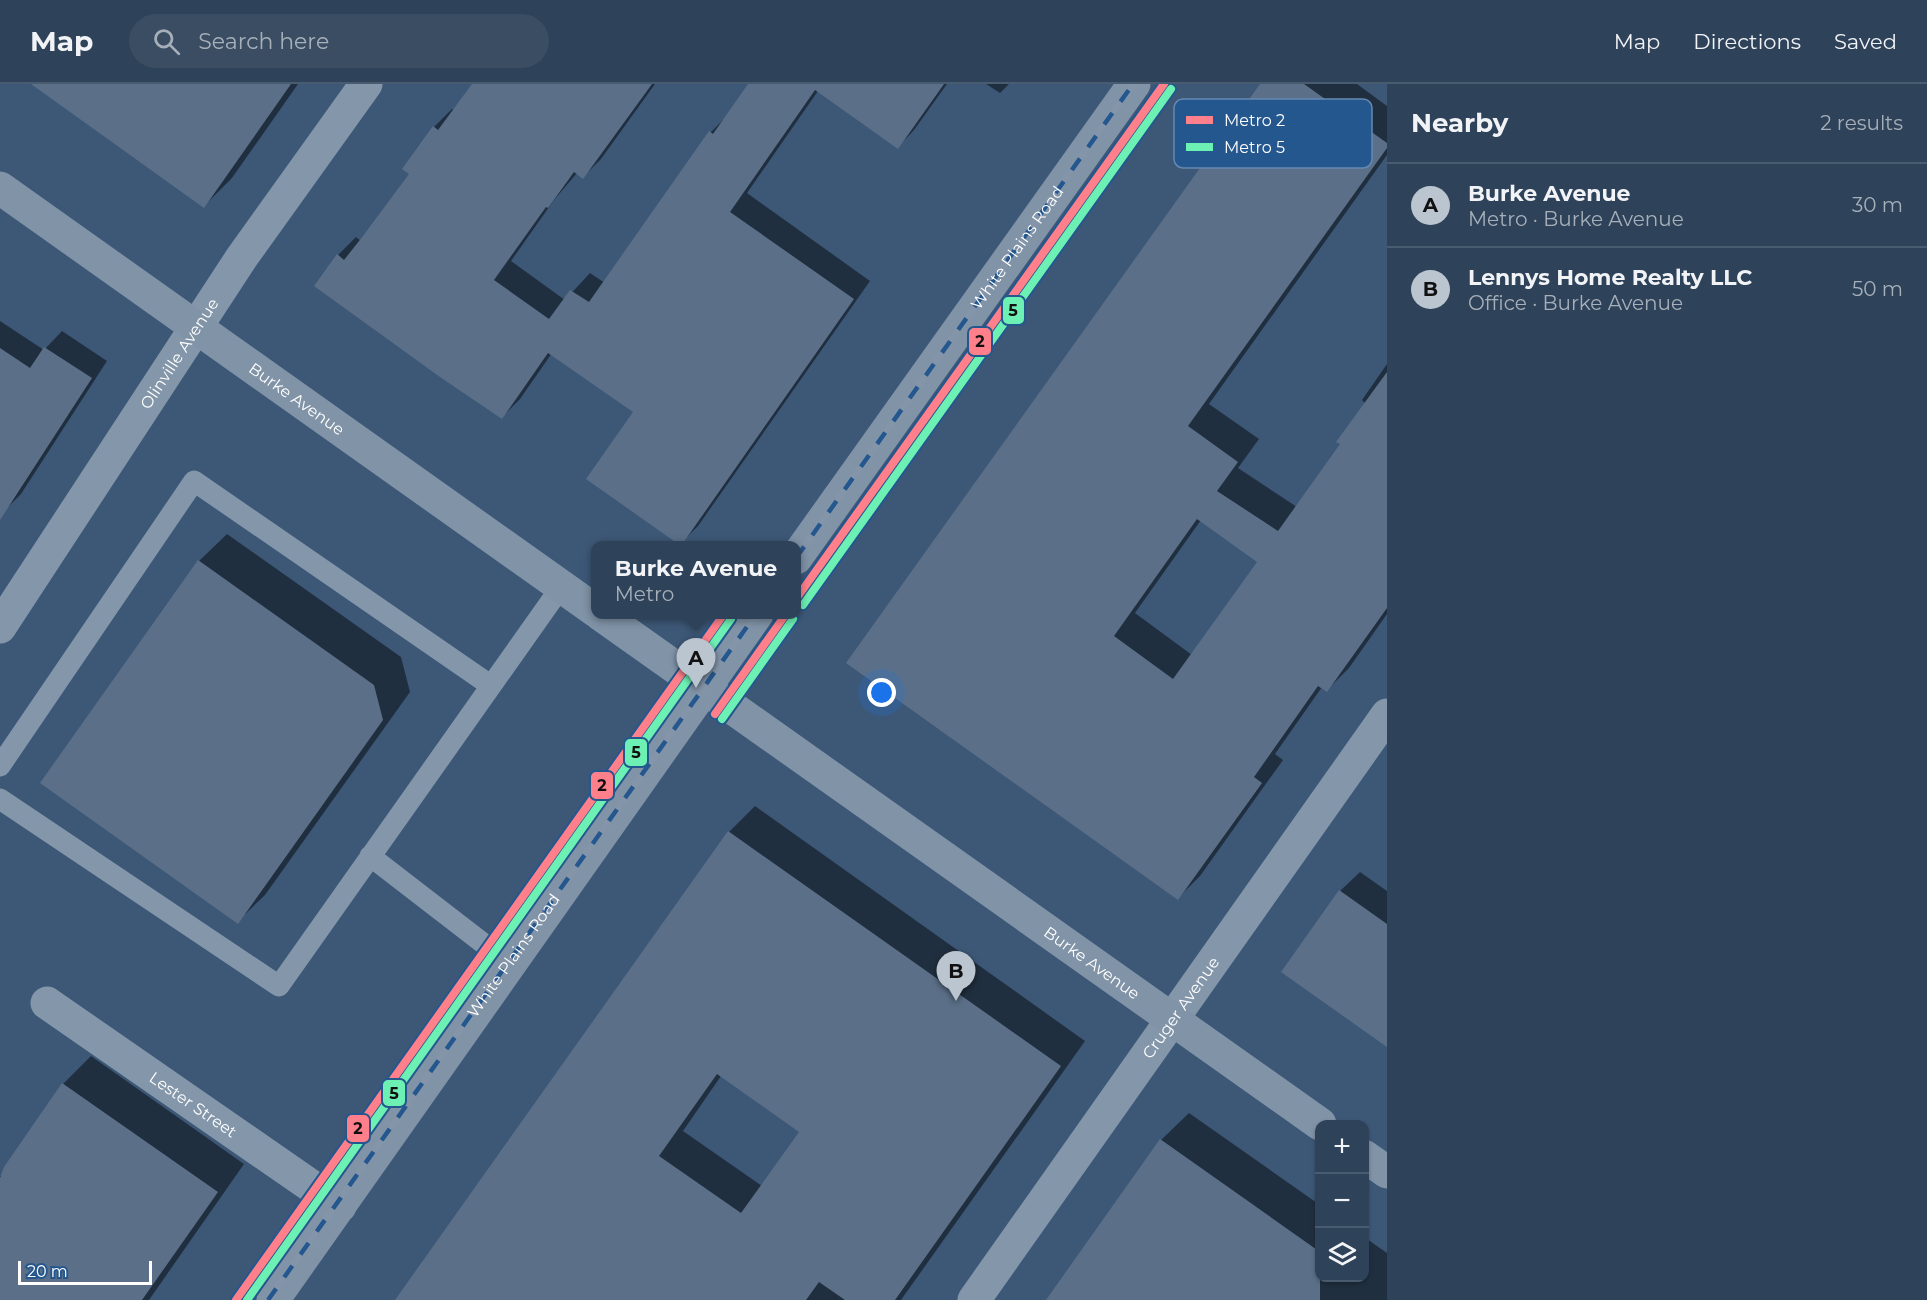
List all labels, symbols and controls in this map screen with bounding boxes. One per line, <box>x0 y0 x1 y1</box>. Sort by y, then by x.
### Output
search box <box>129 14 549 68</box>
text: Map <box>30 24 93 58</box>
icon: search <box>150 25 183 58</box>
text: Search here <box>198 28 329 55</box>
text: Map <box>1614 29 1660 54</box>
text: Directions <box>1693 29 1801 54</box>
text: Saved <box>1834 29 1897 54</box>
legend <box>1174 99 1372 168</box>
text: Nearby <box>1411 107 1508 139</box>
text: Metro 2 <box>1224 111 1285 130</box>
text: 2 results <box>1820 111 1903 135</box>
text: Metro 5 <box>1224 138 1285 157</box>
text: Burke Avenue <box>1468 180 1631 207</box>
street label: White Plains Road <box>967 182 1067 313</box>
text: A <box>1423 193 1438 217</box>
text: 30 m <box>1852 193 1903 217</box>
text: Metro · Burke Avenue <box>1468 207 1684 231</box>
text: Lennys Home Realty LLC <box>1468 264 1752 291</box>
text: B <box>1423 277 1438 301</box>
text: 50 m <box>1852 277 1903 301</box>
text: Office · Burke Avenue <box>1468 291 1683 315</box>
street label: Olinville Avenue <box>136 295 223 413</box>
line badge: 5 <box>1002 296 1025 325</box>
text: 5 <box>1008 301 1018 320</box>
line badge: 2 <box>968 327 992 356</box>
text: 2 <box>975 332 985 351</box>
street label: Burke Avenue <box>245 359 348 439</box>
popup <box>591 541 801 619</box>
text: Burke Avenue <box>615 555 777 582</box>
text: Metro <box>615 582 674 606</box>
pin: A <box>676 638 716 688</box>
your location <box>867 678 896 707</box>
line badge: 5 <box>624 738 648 767</box>
text: 5 <box>631 743 641 762</box>
line badge: 2 <box>590 771 614 800</box>
text: 2 <box>597 776 607 795</box>
street label: White Plains Road <box>463 890 564 1021</box>
street label: Burke Avenue <box>1040 923 1143 1003</box>
pin: B <box>936 952 976 1001</box>
street label: Cruger Avenue <box>1138 953 1223 1062</box>
street label: Lester Street <box>146 1068 241 1142</box>
line badge: 5 <box>382 1079 406 1107</box>
text: 5 <box>389 1084 399 1103</box>
line badge: 2 <box>346 1114 370 1143</box>
text: 2 <box>353 1119 363 1138</box>
map controls <box>1315 1120 1369 1282</box>
button: + <box>1315 1120 1369 1174</box>
button: − <box>1315 1174 1369 1228</box>
button: layers <box>1315 1228 1369 1282</box>
scale bar <box>18 1258 152 1286</box>
text: 20 m <box>27 1262 68 1281</box>

